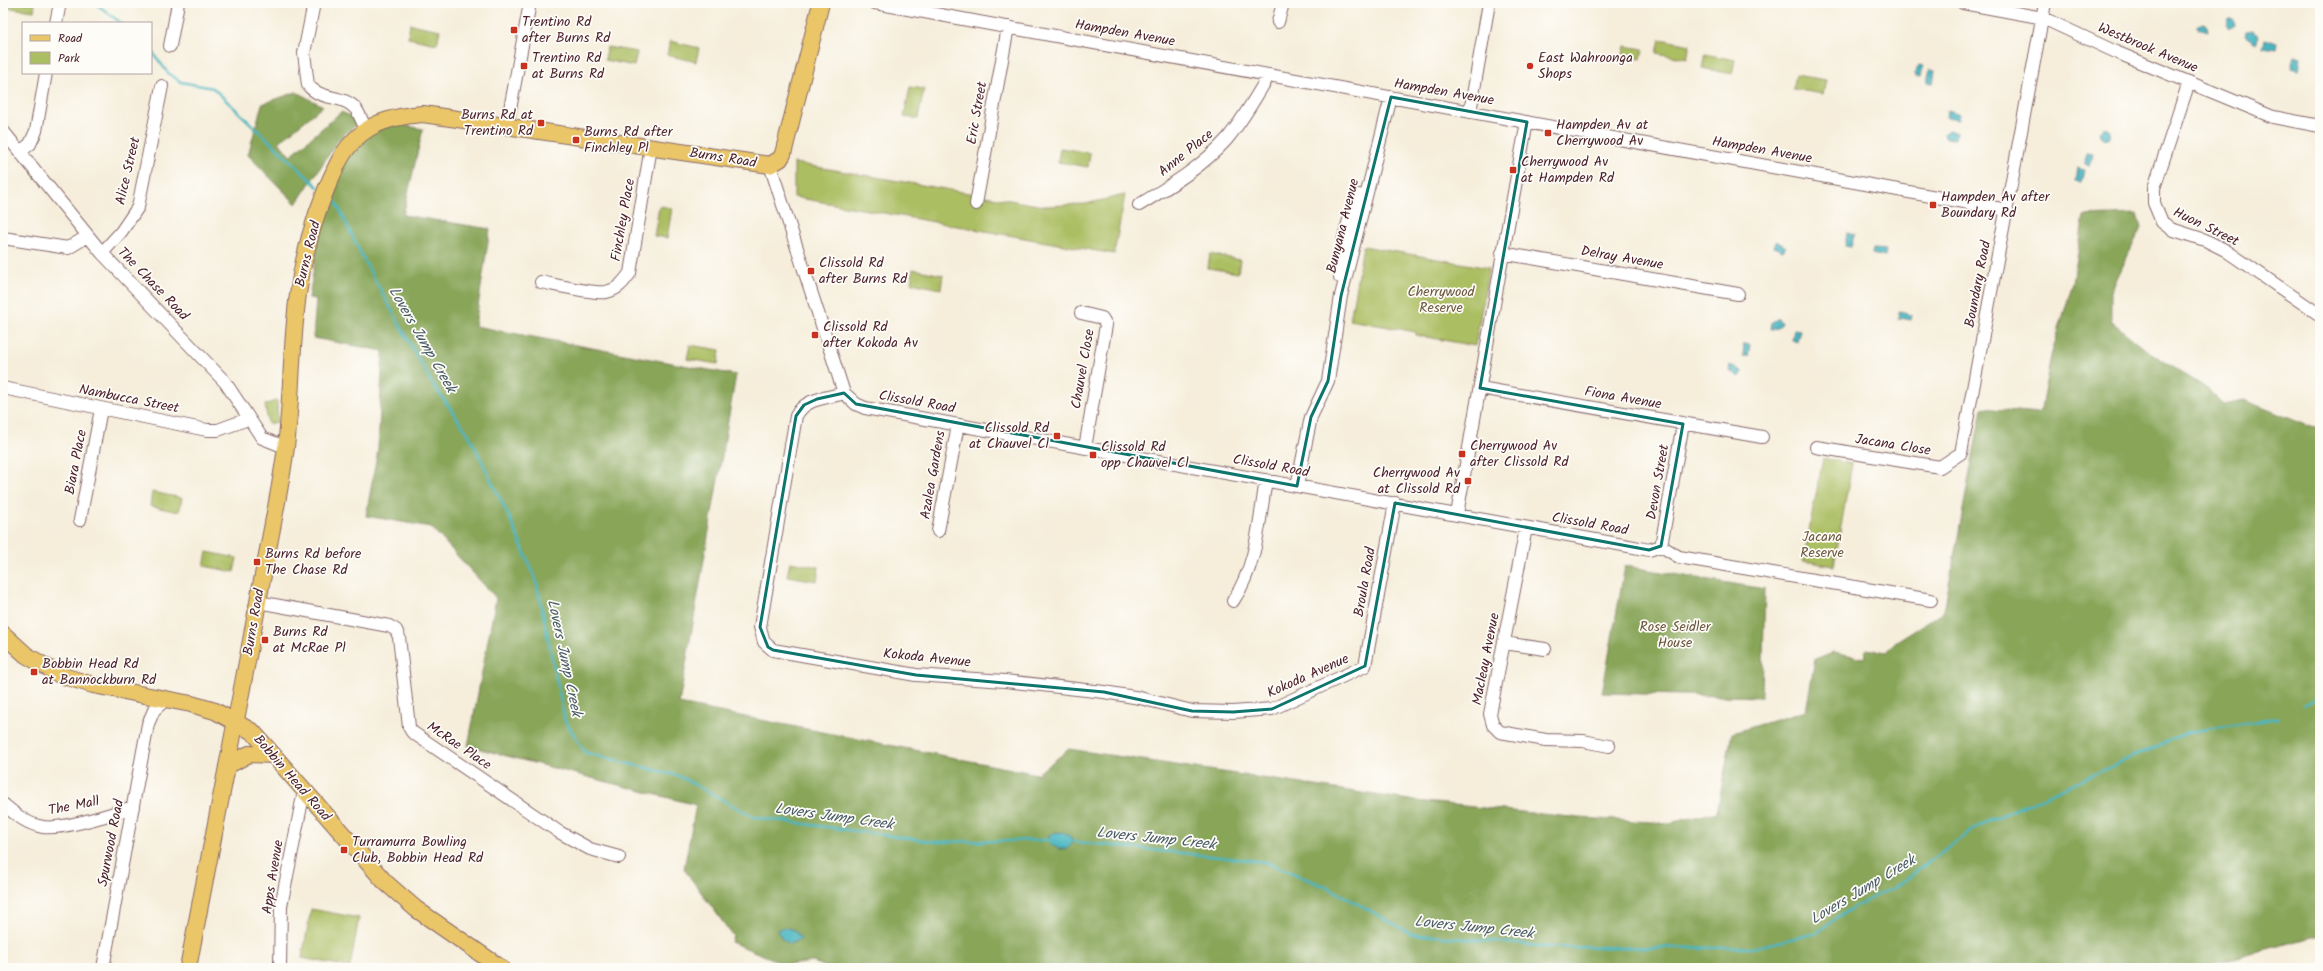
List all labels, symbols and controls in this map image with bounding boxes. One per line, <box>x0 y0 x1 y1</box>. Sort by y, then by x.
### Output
place label: Trentino Rd after Burns Rd <box>522 11 611 49</box>
street label: Hampden Avenue <box>1073 13 1178 53</box>
street label: Westbrook Avenue <box>2095 17 2202 79</box>
legend <box>22 22 152 74</box>
marker: Trentino Rd after Burns Rd <box>509 25 519 35</box>
text: Road <box>58 29 83 48</box>
place label: Trentino Rd at Burns Rd <box>532 47 605 85</box>
place label: East Wahroonga Shops <box>1538 47 1633 85</box>
text: Park <box>58 49 80 68</box>
marker: Trentino Rd at Burns Rd <box>519 61 529 71</box>
marker: East Wahroonga Shops <box>1525 61 1535 71</box>
street label: Hampden Avenue <box>1392 72 1497 112</box>
street label: Eric Street <box>961 79 993 146</box>
place label: Burns Rd at Trentino Rd <box>461 104 534 142</box>
place label: Hampden Av at Cherrywood Av <box>1556 114 1649 152</box>
marker: Burns Rd at Trentino Rd <box>536 118 546 128</box>
place label: Burns Rd after Finchley Pl <box>584 121 674 159</box>
street label: Anne Place <box>1154 123 1219 182</box>
marker: Hampden Av at Cherrywood Av <box>1543 128 1553 138</box>
street label: Hampden Avenue <box>1710 130 1815 170</box>
street label: Alice Street <box>110 134 147 207</box>
marker: Burns Rd after Finchley Pl <box>571 135 581 145</box>
street label: Burns Road <box>688 142 759 174</box>
place label: Cherrywood Av at Hampden Rd <box>1521 151 1615 189</box>
marker: Cherrywood Av at Hampden Rd <box>1508 165 1518 175</box>
street label: Finchley Place <box>605 176 641 263</box>
street label: Bunyana Avenue <box>1321 176 1366 276</box>
place label: Hampden Av after Boundary Rd <box>1941 186 2051 224</box>
marker: Hampden Av after Boundary Rd <box>1928 200 1938 210</box>
street label: Huon Street <box>2169 202 2243 253</box>
street label: Burns Road <box>289 218 327 289</box>
street label: Boundary Road <box>1959 238 1997 329</box>
street label: Delray Avenue <box>1579 240 1666 276</box>
street label: The Chase Road <box>112 242 195 327</box>
place label: Clissold Rd after Burns Rd <box>819 252 908 290</box>
marker: Clissold Rd after Burns Rd <box>806 266 816 276</box>
park label: Cherrywood Reserve <box>1407 281 1476 319</box>
water label: Lovers Jump Creek <box>382 282 463 399</box>
place label: Clissold Rd after Kokoda Av <box>823 316 918 354</box>
street label: Chauvel Close <box>1065 327 1101 411</box>
marker: Clissold Rd after Kokoda Av <box>810 330 820 340</box>
street label: Nambucca Street <box>77 379 181 420</box>
street label: Fiona Avenue <box>1583 380 1664 416</box>
street label: Clissold Road <box>877 384 958 420</box>
place label: Clissold Rd at Chauvel Cl <box>969 417 1050 455</box>
street label: Biara Place <box>59 427 93 496</box>
street label: Jacana Close <box>1854 428 1933 462</box>
street label: Azalea Gardens <box>914 429 952 521</box>
marker: Clissold Rd at Chauvel Cl <box>1052 431 1062 441</box>
place label: Cherrywood Av after Clissold Rd <box>1470 435 1569 473</box>
place label: Clissold Rd opp Chauvel Cl <box>1101 436 1189 474</box>
street label: Devon Street <box>1641 442 1676 521</box>
street label: Clissold Road <box>1231 448 1312 484</box>
marker: Cherrywood Av after Clissold Rd <box>1457 449 1467 459</box>
marker: Clissold Rd opp Chauvel Cl <box>1088 450 1098 460</box>
place label: Cherrywood Av at Clissold Rd <box>1373 462 1461 500</box>
marker: Cherrywood Av at Clissold Rd <box>1463 476 1473 486</box>
street label: Clissold Road <box>1550 506 1631 542</box>
park label: Jacana Reserve <box>1800 526 1844 564</box>
place label: Burns Rd before The Chase Rd <box>265 543 362 581</box>
street label: Broula Road <box>1348 544 1382 619</box>
marker: Burns Rd before The Chase Rd <box>252 557 262 567</box>
street label: Burns Road <box>237 586 271 657</box>
water label: Lovers Jump Creek <box>540 597 589 721</box>
street label: Macleay Avenue <box>1466 610 1506 707</box>
park label: Rose Seidler House <box>1640 616 1712 654</box>
place label: Burns Rd at McRae Pl <box>273 621 346 659</box>
marker: Burns Rd at McRae Pl <box>260 635 270 645</box>
street label: Kokoda Avenue <box>882 642 973 674</box>
street label: Kokoda Avenue <box>1263 648 1353 704</box>
place label: Bobbin Head Rd at Bannockburn Rd <box>42 653 157 691</box>
marker: Bobbin Head Rd at Bannockburn Rd <box>29 667 39 677</box>
street label: McRae Place <box>422 716 496 776</box>
street label: Bobbin Head Road <box>248 730 337 827</box>
street label: The Mall <box>47 790 102 822</box>
street label: Spurwood Road <box>92 797 130 888</box>
water label: Lovers Jump Creek <box>773 797 897 837</box>
water label: Lovers Jump Creek <box>1095 821 1219 857</box>
place label: Turramurra Bowling Club, Bobbin Head Rd <box>352 831 484 869</box>
street label: Apps Avenue <box>256 838 290 916</box>
marker: Turramurra Bowling Club, Bobbin Head Rd <box>339 845 349 855</box>
water label: Lovers Jump Creek <box>1806 848 1922 931</box>
water label: Lovers Jump Creek <box>1413 910 1537 946</box>

